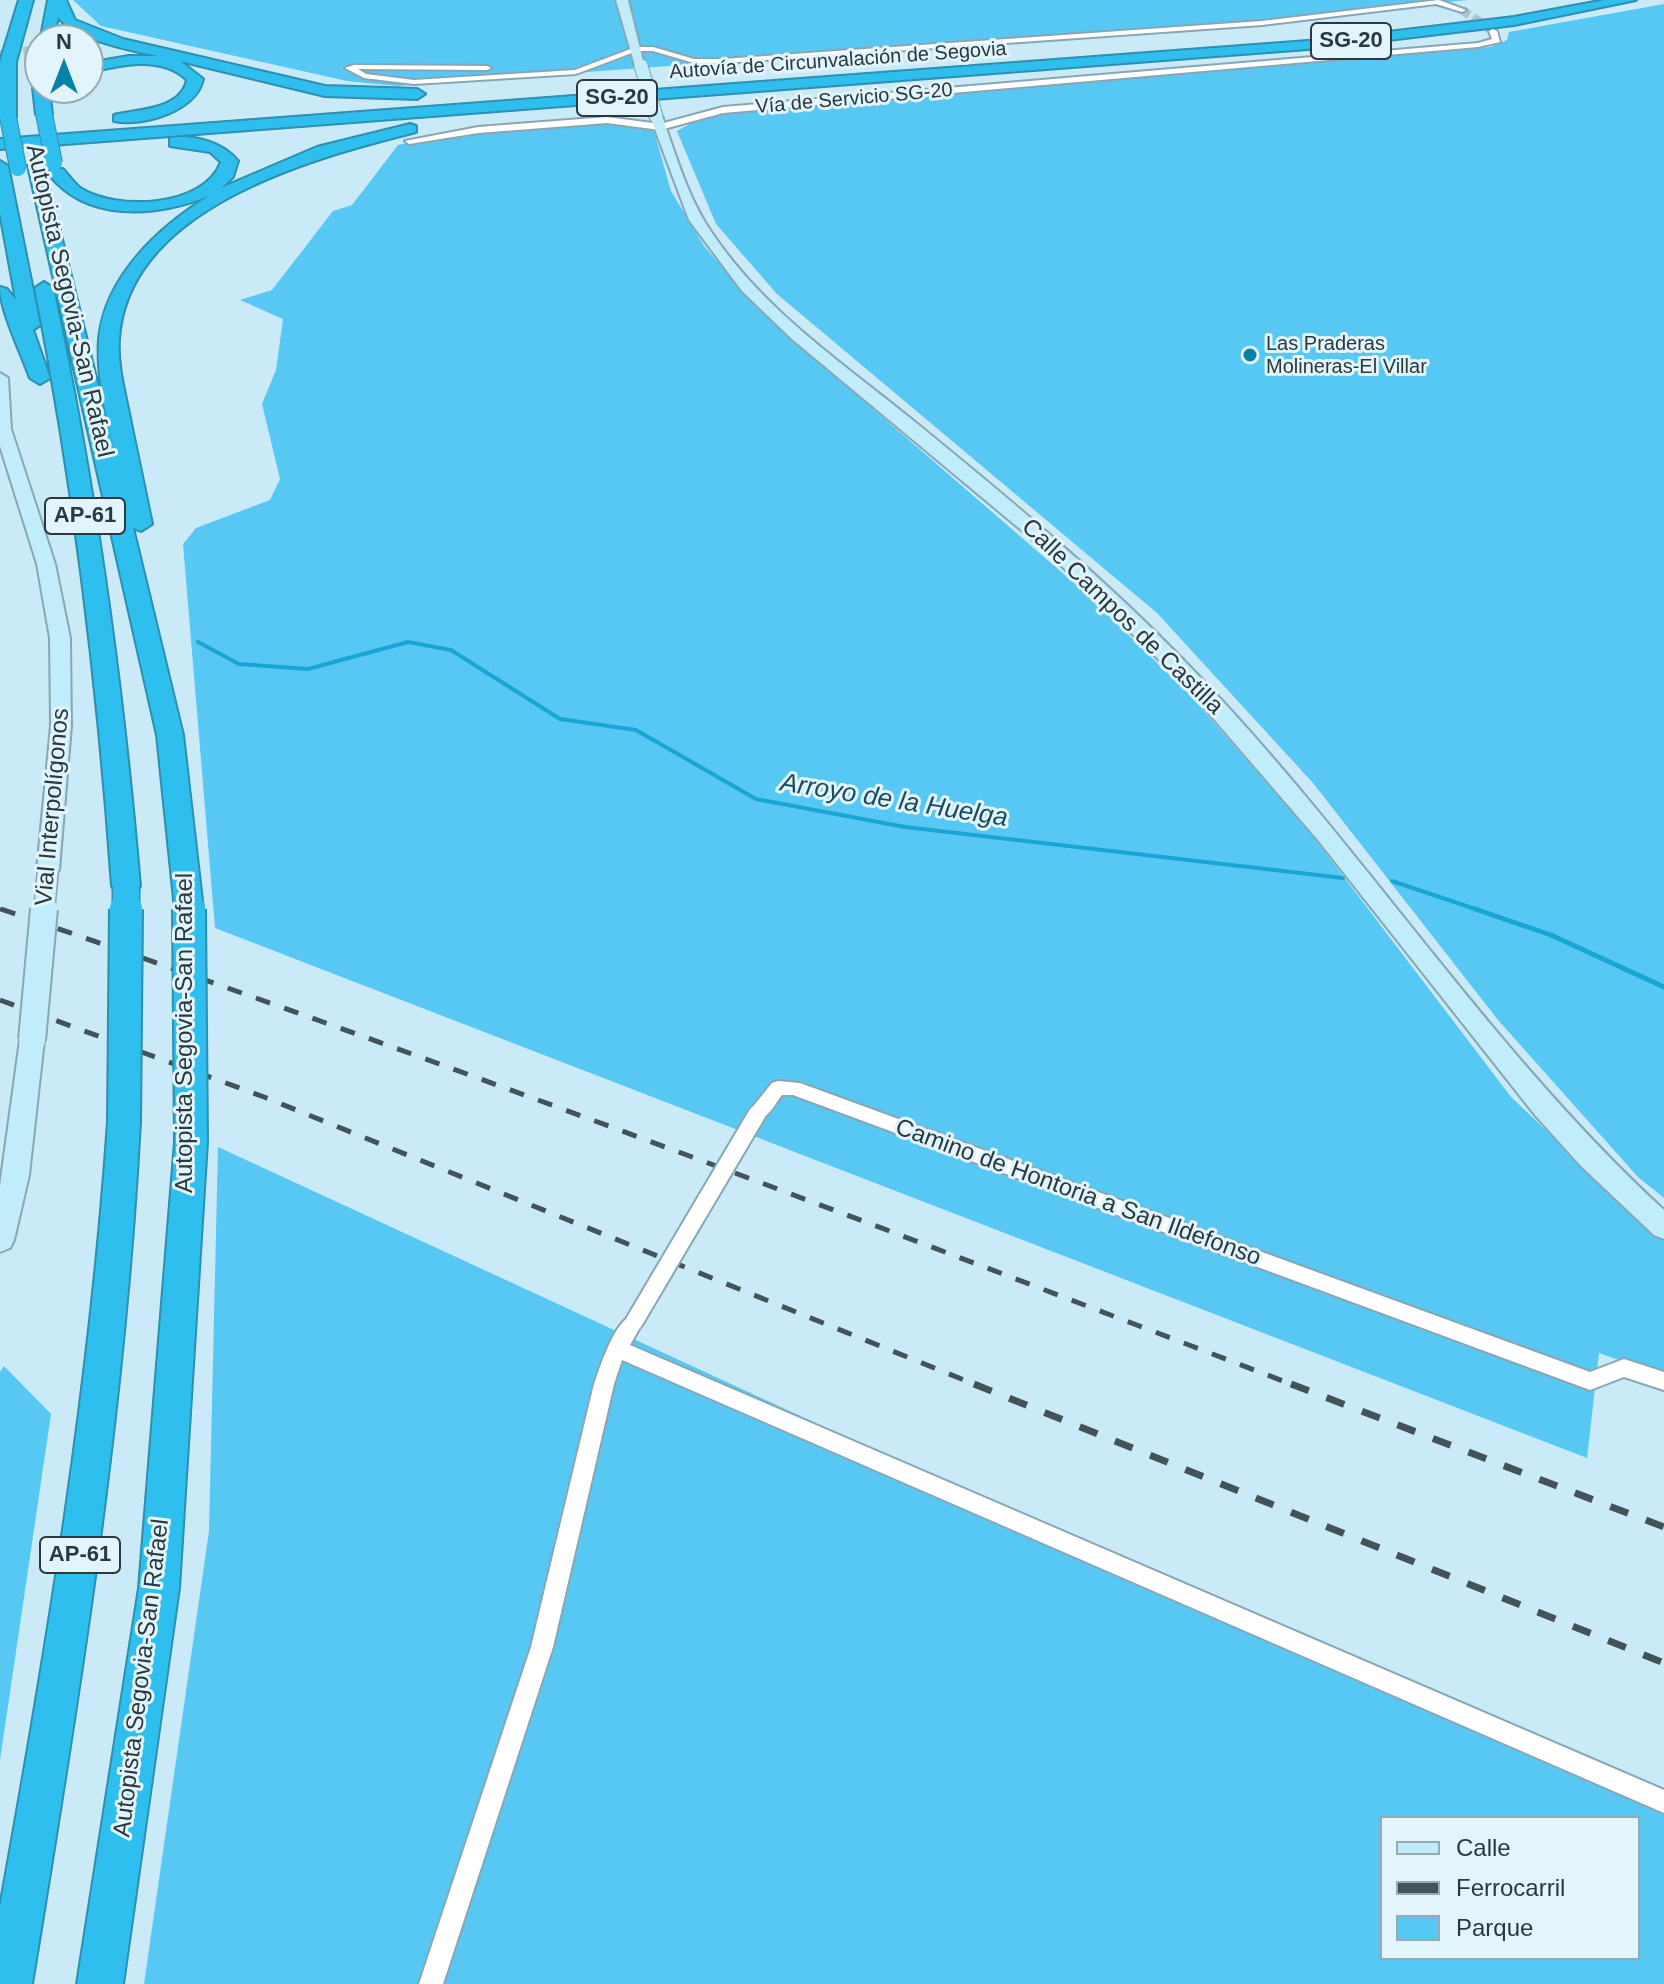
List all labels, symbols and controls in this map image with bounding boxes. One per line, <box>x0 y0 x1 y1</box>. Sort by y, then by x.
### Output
road number: SG-20 <box>1311 23 1391 59</box>
north arrow <box>24 24 104 104</box>
text: N <box>56 29 72 54</box>
street label: Autovía de Circunvalación de Segovia <box>669 37 1007 85</box>
street label: Vía de Servicio SG-20 <box>754 78 954 120</box>
road number: SG-20 <box>577 80 657 116</box>
street label: Autopista Segovia-San Rafael <box>19 142 119 460</box>
place label: Las Praderas Molineras-El Villar <box>1266 332 1427 379</box>
marker: Las Praderas Molineras-El Villar <box>1241 346 1259 364</box>
road number: AP-61 <box>45 498 125 534</box>
street label: Calle Campos de Castilla <box>1015 513 1229 721</box>
street label: Vial Interpolígonos <box>30 707 76 907</box>
water label: Arroyo de la Huelga <box>778 768 1010 834</box>
street label: Autopista Segovia-San Rafael <box>171 873 199 1193</box>
street label: Camino de Hontoria a San Ildefonso <box>891 1113 1265 1273</box>
street label: Autopista Segovia-San Rafael <box>108 1517 176 1839</box>
road number: AP-61 <box>40 1537 120 1573</box>
legend <box>1380 1816 1640 1960</box>
text: Calle <box>1456 1834 1511 1861</box>
text: Ferrocarril <box>1456 1874 1565 1901</box>
text: Parque <box>1456 1914 1533 1941</box>

